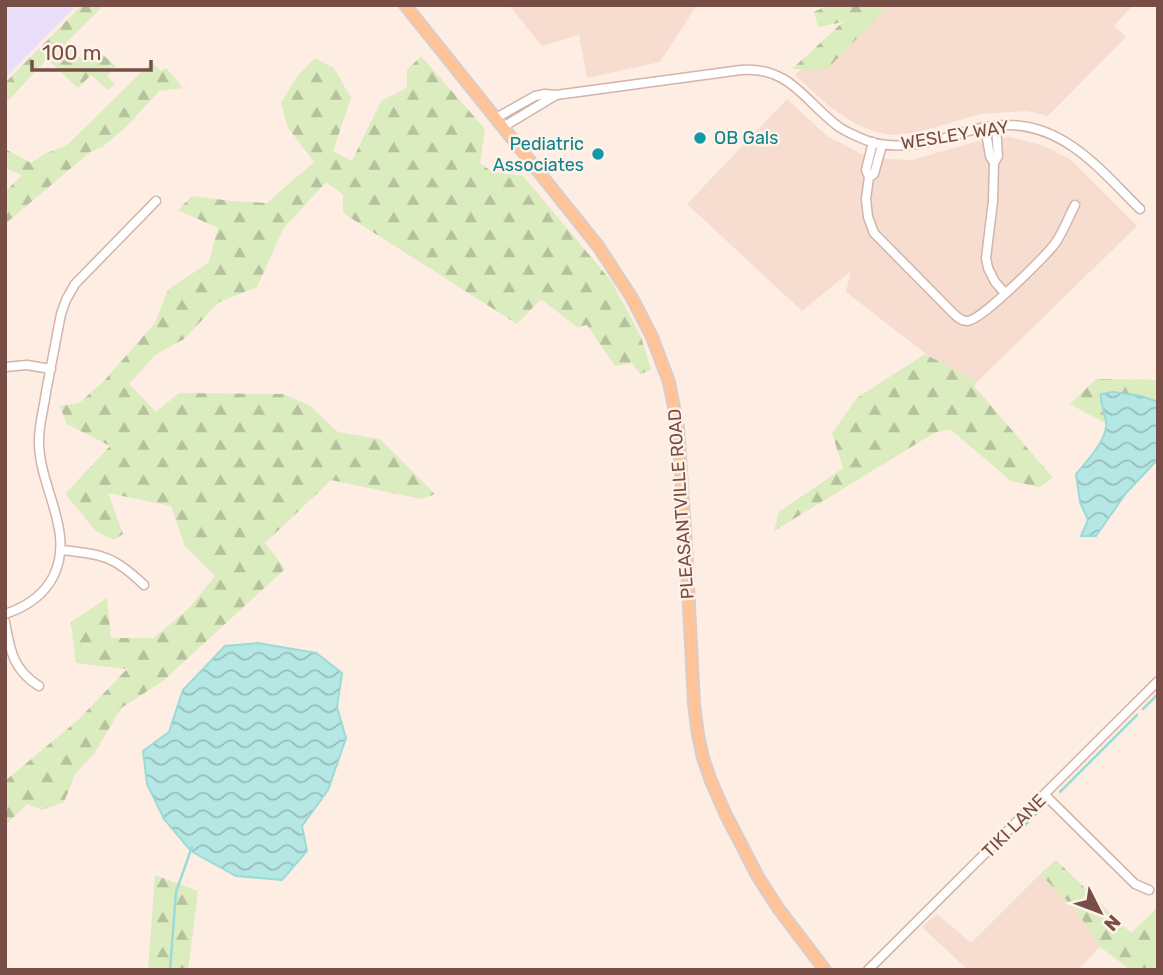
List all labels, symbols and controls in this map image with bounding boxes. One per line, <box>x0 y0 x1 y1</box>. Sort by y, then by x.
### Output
scale bar <box>32 28 150 72</box>
text: 100 m <box>42 40 101 65</box>
street label: WESLEY WAY <box>899 116 1011 154</box>
place label: OB Gals <box>714 127 778 149</box>
marker: OB Gals <box>692 130 708 146</box>
place label: Pediatric Associates <box>493 133 584 176</box>
marker: Pediatric Associates <box>590 146 606 162</box>
street label: PLEASANTVILLE ROAD <box>663 408 699 600</box>
street label: TIKI LANE <box>978 790 1050 862</box>
north arrow <box>1065 877 1135 947</box>
text: N <box>1099 910 1125 936</box>

